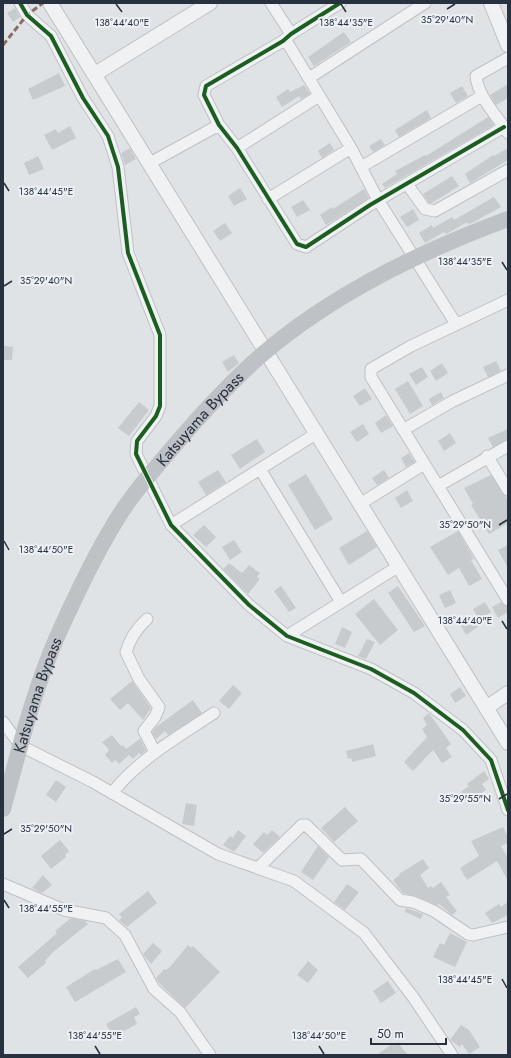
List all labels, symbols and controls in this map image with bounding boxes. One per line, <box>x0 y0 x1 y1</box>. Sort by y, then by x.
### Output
text: 35°29'40"N <box>421 12 473 27</box>
text: 138°44'40"E <box>95 15 149 30</box>
text: 138°44'35"E <box>319 15 373 30</box>
text: 138°44'45"E <box>19 184 73 199</box>
text: 138°44'35"E <box>438 254 492 269</box>
text: 35°29'40"N <box>20 273 72 288</box>
street label: Katsuyama Bypass <box>151 366 249 471</box>
text: 35°29'50"N <box>439 517 491 532</box>
text: 138°44'50"E <box>19 542 73 557</box>
text: 138°44'40"E <box>438 613 492 628</box>
street label: Katsuyama Bypass <box>8 634 68 756</box>
text: 35°29'55"N <box>439 791 491 806</box>
text: 35°29'50"N <box>20 821 72 836</box>
text: 138°44'55"E <box>19 901 73 916</box>
text: 138°44'45"E <box>438 972 492 987</box>
scale bar <box>371 1020 446 1046</box>
text: 50 m <box>377 1025 404 1043</box>
text: 138°44'55"E <box>68 1028 122 1043</box>
text: 138°44'50"E <box>292 1028 346 1043</box>

